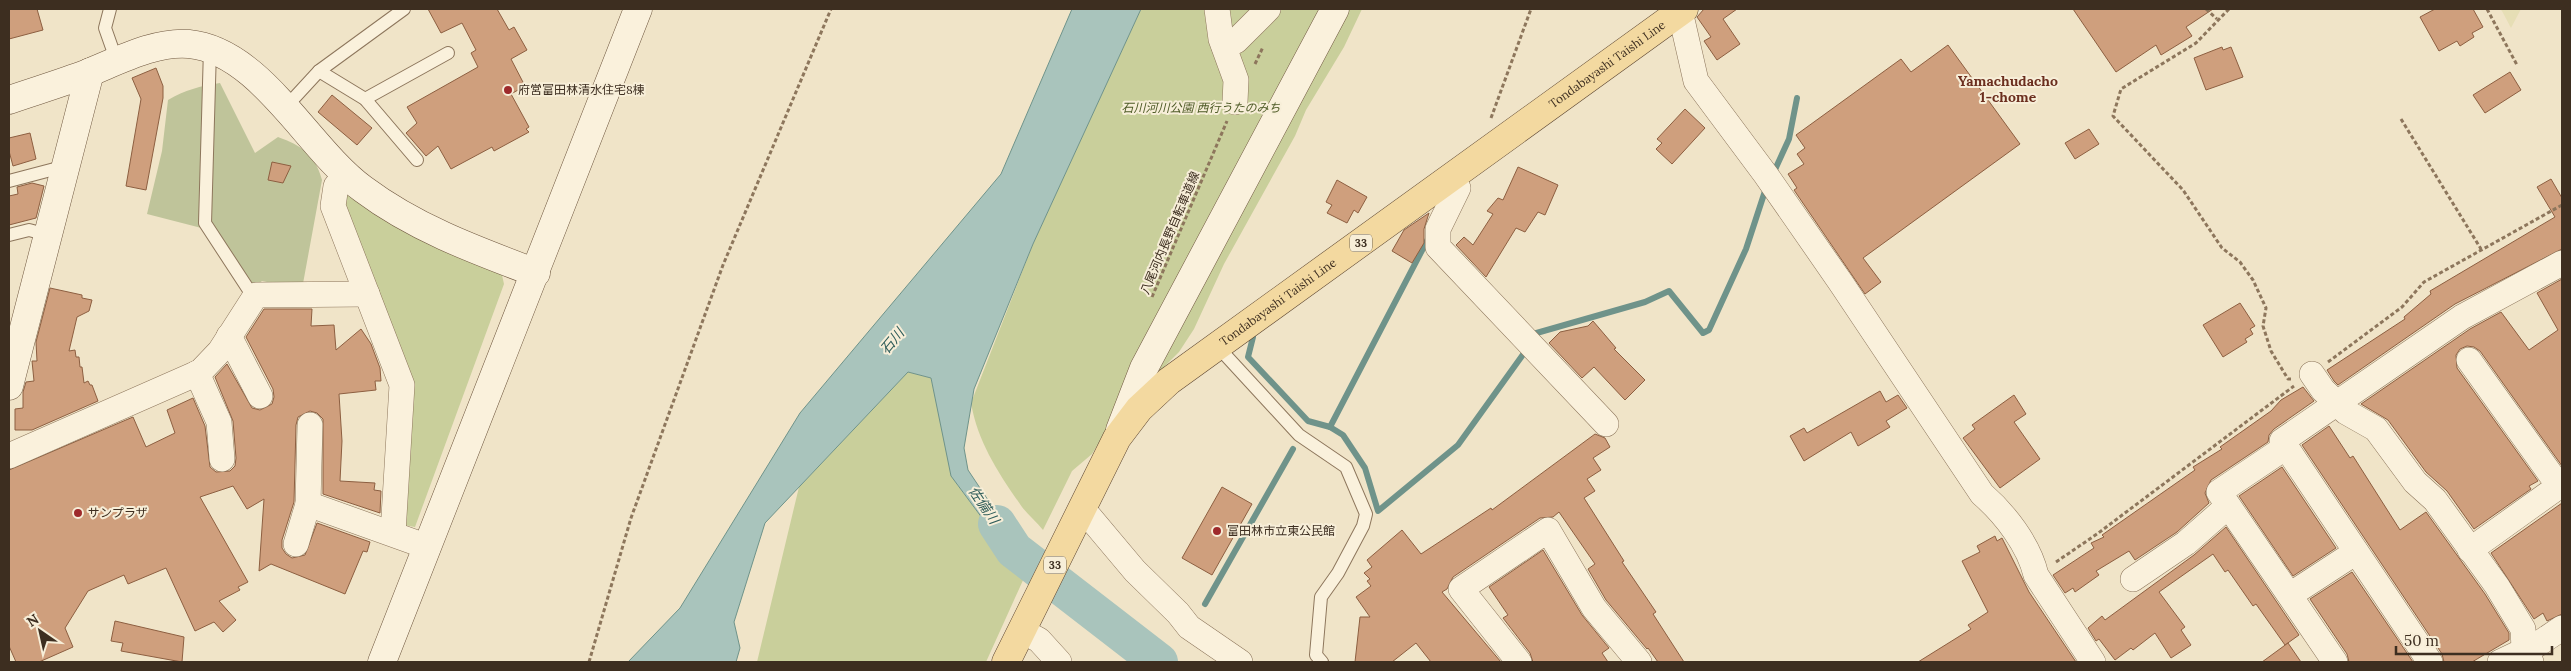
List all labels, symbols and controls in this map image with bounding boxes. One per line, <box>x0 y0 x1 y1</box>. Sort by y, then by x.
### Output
street label: Tondabayashi Taishi Line <box>1546 17 1668 111</box>
district label: Yamachudacho 1-chome <box>1958 72 2058 106</box>
place label: 府営富田林清水住宅8棟 <box>518 82 645 97</box>
marker: 府営富田林清水住宅8棟 <box>502 84 514 96</box>
park label: 石川河川公園 西行うたのみち <box>1121 100 1281 115</box>
street label: 八尾河内長野自転車道線 <box>1137 169 1202 296</box>
road number: 33 <box>1350 234 1372 252</box>
street label: Tondabayashi Taishi Line <box>1217 254 1339 349</box>
water label: 石川 <box>876 323 909 358</box>
water label: 佐備川 <box>965 483 1004 529</box>
place label: サンプラザ <box>88 505 148 520</box>
marker: サンプラザ <box>72 507 84 519</box>
place label: 富田林市立東公民館 <box>1227 523 1335 538</box>
marker: 富田林市立東公民館 <box>1211 525 1223 537</box>
road number: 33 <box>1044 556 1066 574</box>
north arrow <box>15 606 65 656</box>
text: N <box>23 610 42 631</box>
scale bar <box>2396 624 2552 656</box>
text: 50 m <box>2404 631 2439 650</box>

